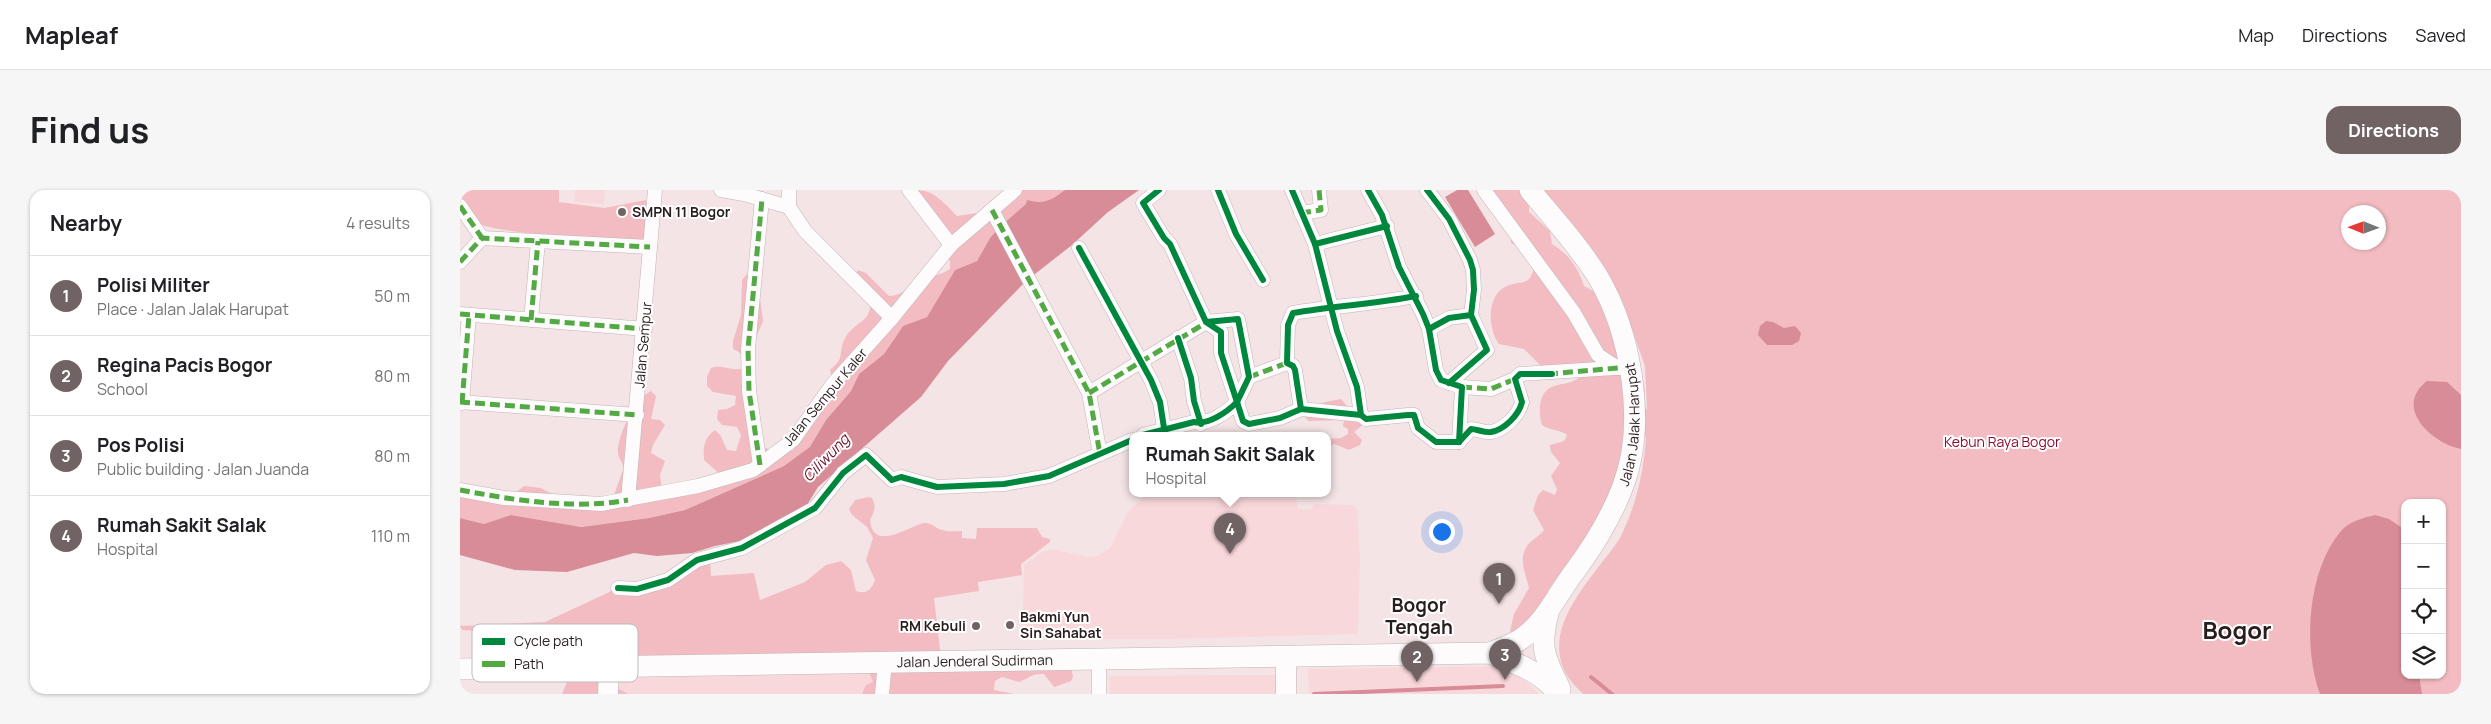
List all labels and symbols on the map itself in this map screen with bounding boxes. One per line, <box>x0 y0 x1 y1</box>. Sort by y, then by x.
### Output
place label: SMPN 11 Bogor <box>632 202 731 221</box>
north arrow <box>2341 205 2386 250</box>
marker: SMPN 11 Bogor <box>616 206 628 218</box>
street label: Jalan Sempur <box>629 301 656 389</box>
street label: Jalan Sempur Kaler <box>778 344 871 449</box>
street label: Jalan Jalak Harupat <box>1614 361 1644 488</box>
water label: Ciliwung <box>797 428 855 486</box>
park label: Kebun Raya Bogor <box>1944 432 2060 451</box>
pin: 4 <box>1214 513 1246 554</box>
your location <box>1429 519 1455 545</box>
pin: 1 <box>1483 563 1515 604</box>
district label: Bogor Tengah <box>1385 592 1453 640</box>
place label: Bakmi Yun Sin Sahabat <box>1020 607 1102 642</box>
district label: Bogor <box>2202 613 2272 646</box>
place label: RM Kebuli <box>900 616 966 635</box>
marker: Bakmi Yun Sin Sahabat <box>1004 619 1016 631</box>
marker: RM Kebuli <box>970 620 982 632</box>
legend <box>472 624 638 682</box>
text: Cycle path <box>514 631 583 650</box>
pin: 3 <box>1489 639 1521 680</box>
pin: 2 <box>1401 641 1433 682</box>
street label: Jalan Jenderal Sudirman <box>897 650 1053 671</box>
text: Path <box>514 654 544 673</box>

